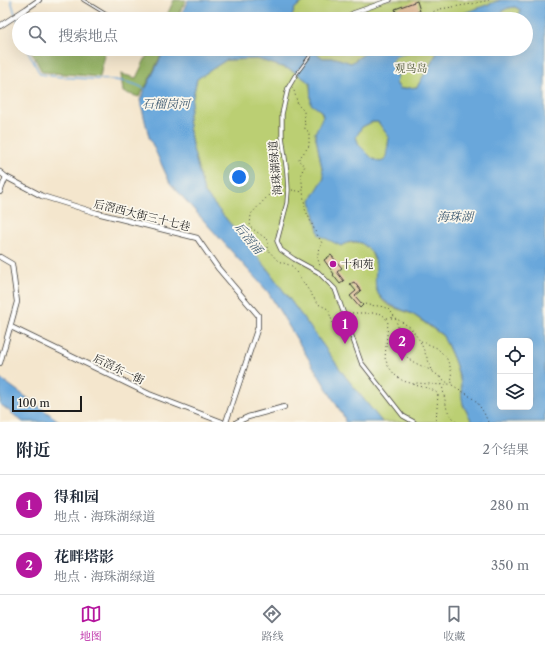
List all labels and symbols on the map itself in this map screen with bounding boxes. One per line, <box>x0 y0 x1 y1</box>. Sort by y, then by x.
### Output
park label: 观鸟岛 <box>395 61 428 75</box>
water label: 石榴岗河 <box>142 96 192 111</box>
street label: 海珠湖绿道 <box>266 140 284 196</box>
your location <box>229 167 249 187</box>
street label: 后滘西大街三十七巷 <box>92 196 192 234</box>
water label: 海珠湖 <box>437 209 475 224</box>
water label: 后滘涌 <box>232 219 267 258</box>
place label: 十和苑 <box>341 257 374 271</box>
marker: 十和苑 <box>328 259 338 269</box>
pin: 1 <box>332 311 358 344</box>
pin: 2 <box>389 328 415 361</box>
street label: 后滘东一街 <box>91 351 147 387</box>
scale bar <box>12 394 82 413</box>

